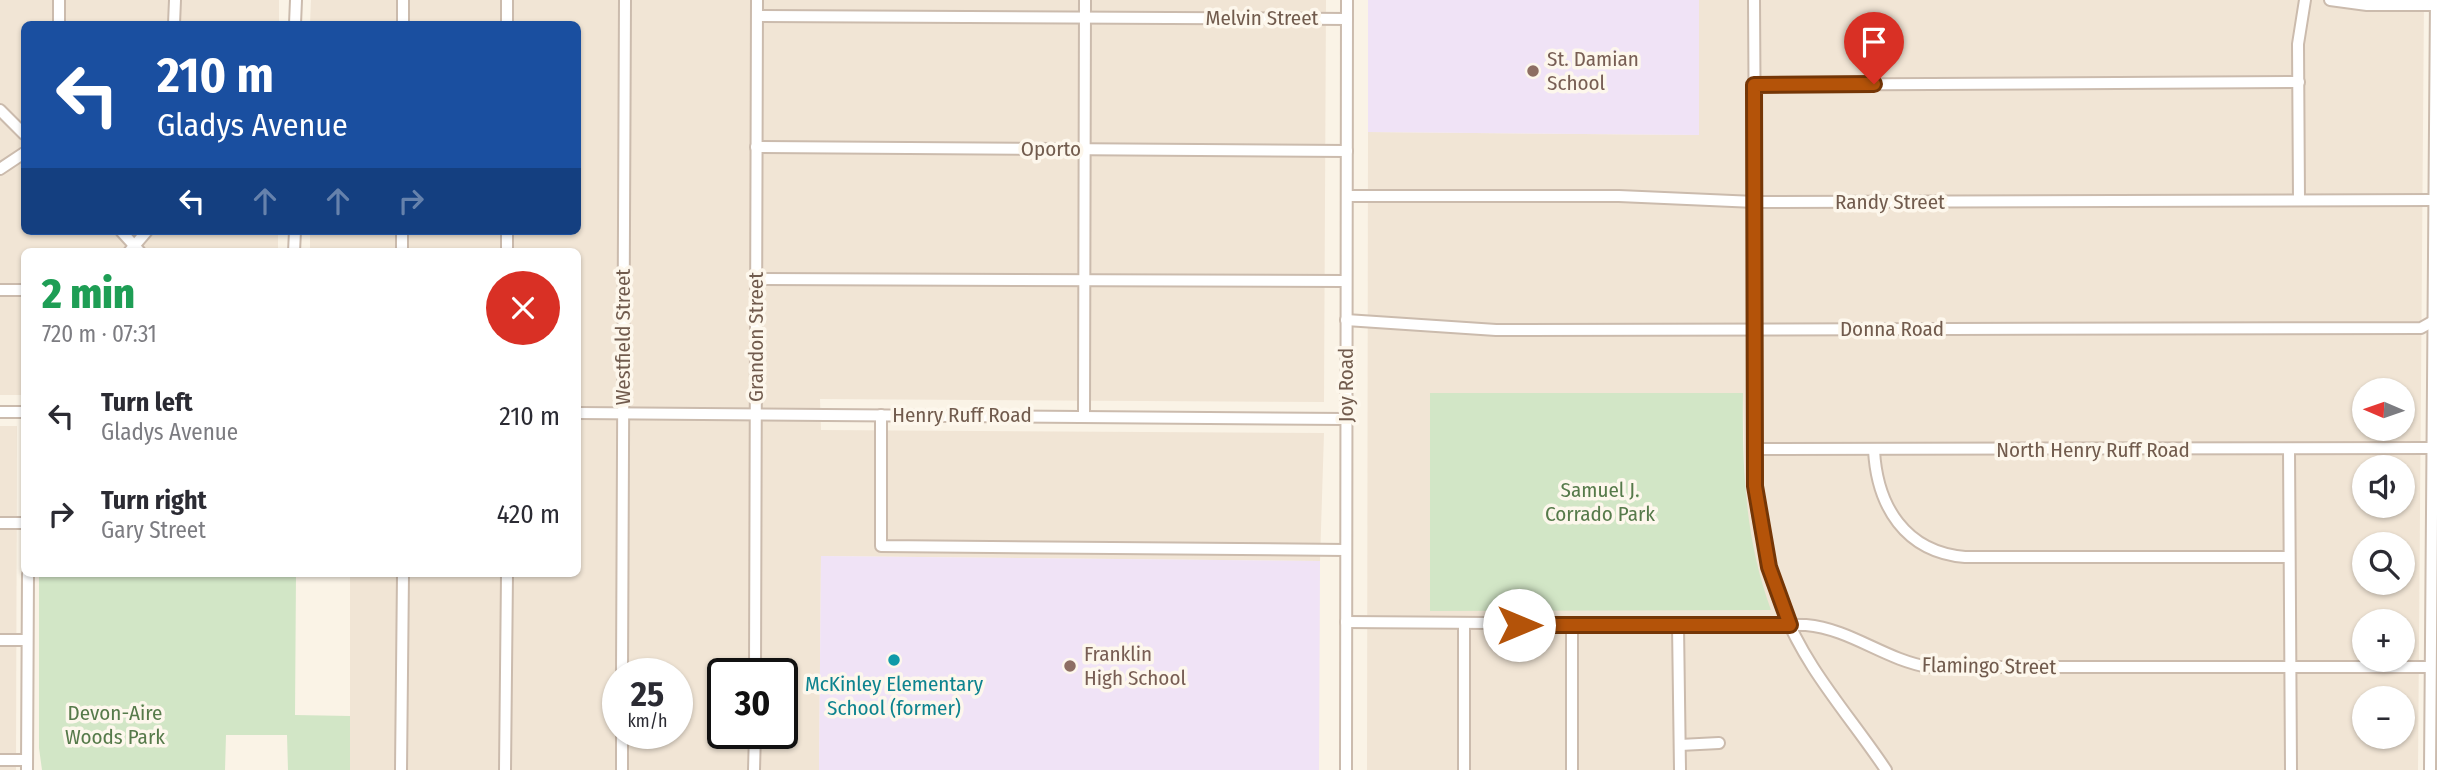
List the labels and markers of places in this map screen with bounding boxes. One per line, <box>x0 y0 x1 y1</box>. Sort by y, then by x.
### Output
pin <box>1844 12.0 1904 84</box>
place label: St. Damian School <box>1547 46 1639 96</box>
marker: St. Damian School <box>1525 63 1541 79</box>
place label: Franklin High School <box>1084 641 1186 691</box>
marker: McKinley Elementary School (former) <box>886 652 902 668</box>
marker: Franklin High School <box>1062 658 1078 674</box>
place label: McKinley Elementary School (former) <box>805 671 984 721</box>

